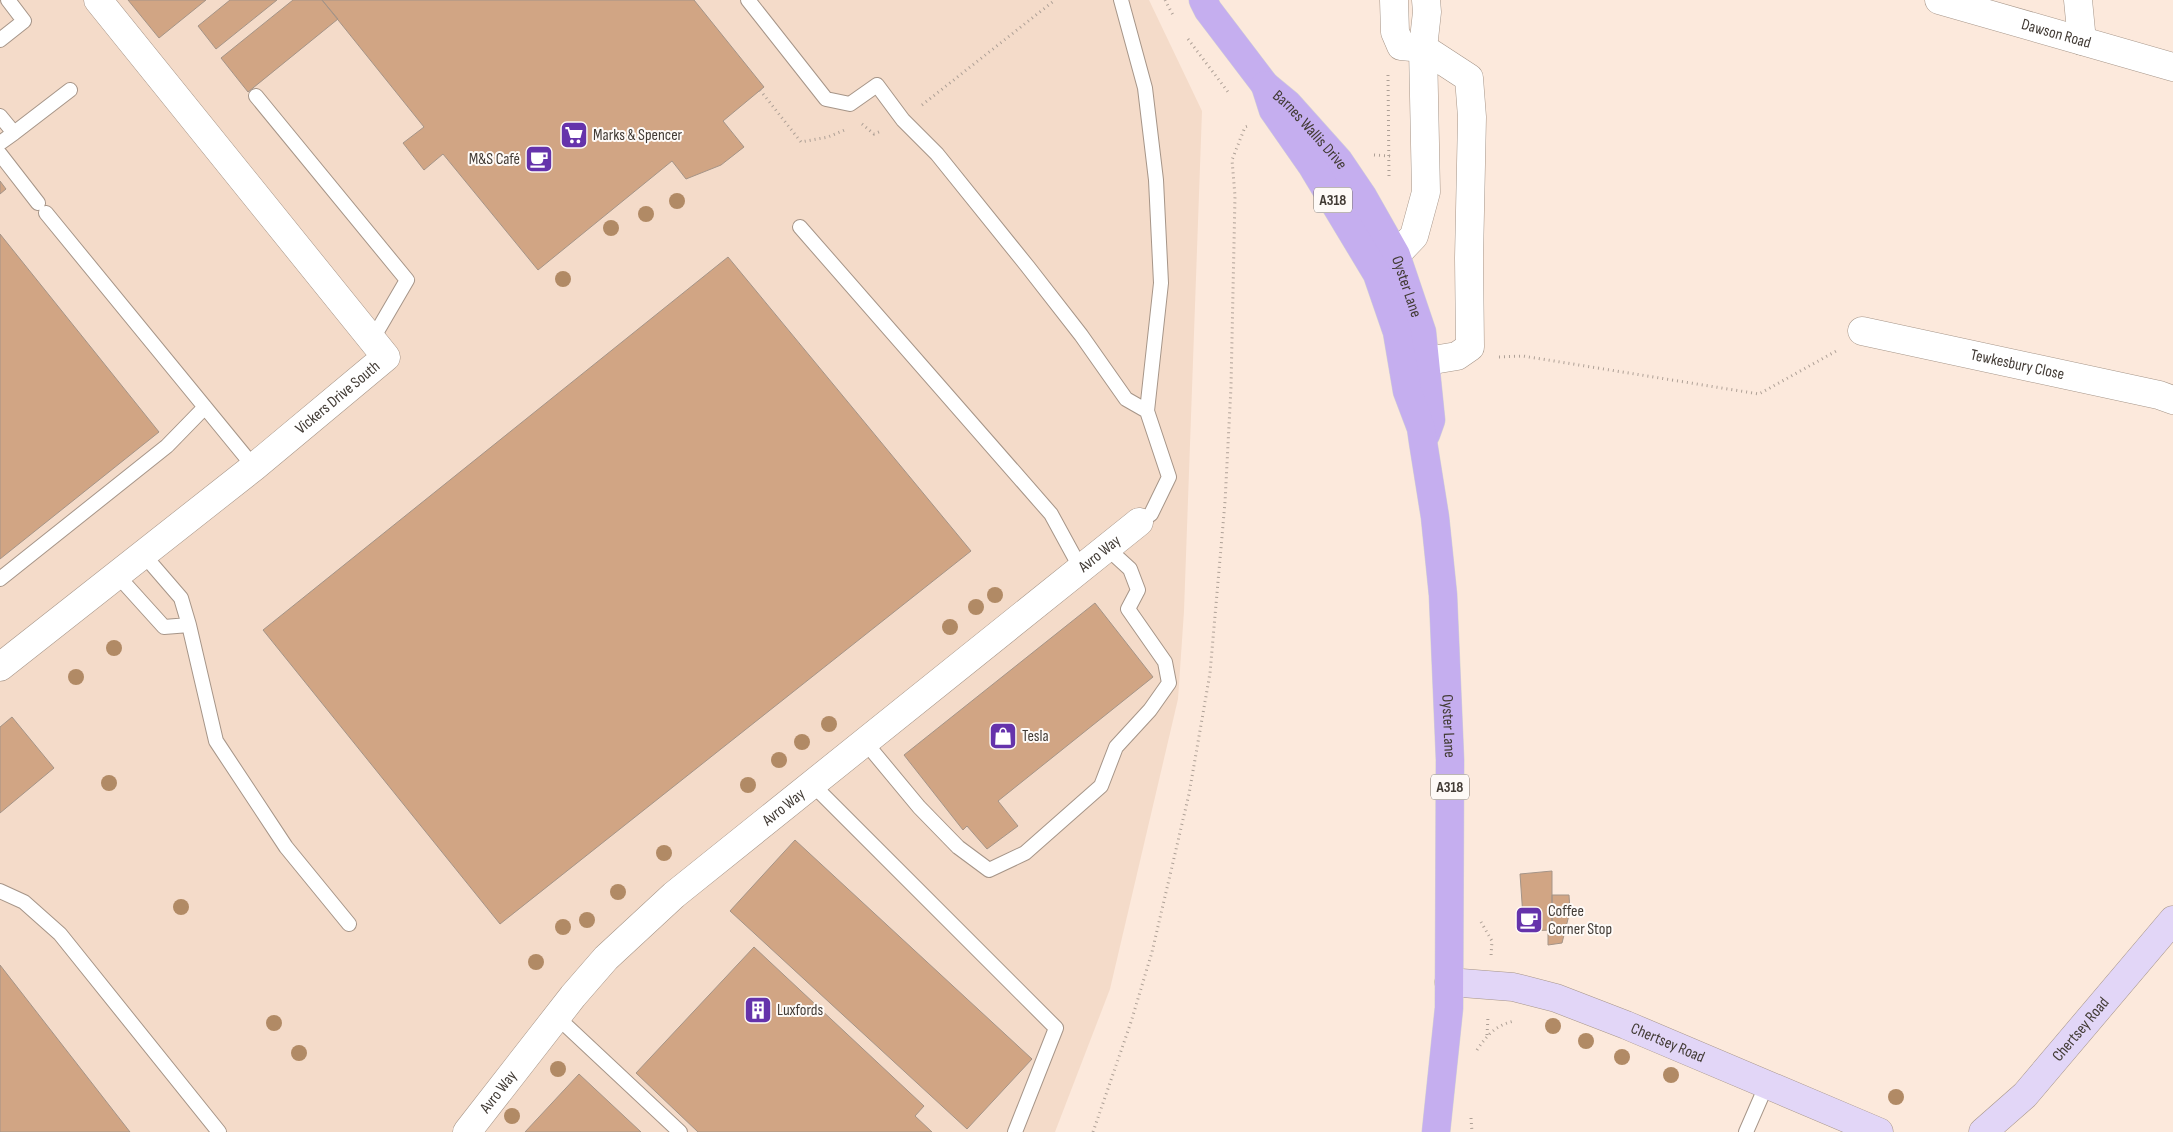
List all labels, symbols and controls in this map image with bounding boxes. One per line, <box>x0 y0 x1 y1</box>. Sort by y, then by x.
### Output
street label: Dawson Road <box>2019 15 2093 53</box>
street label: Barnes Wallis Drive <box>1269 86 1351 173</box>
supermarket icon: Marks & Spencer <box>559 120 589 150</box>
place label: Marks & Spencer <box>593 126 683 145</box>
cafe icon: M&S Café <box>524 144 554 174</box>
place label: M&S Café <box>469 150 520 169</box>
road number: A318 <box>1314 188 1352 212</box>
street label: Oyster Lane <box>1387 253 1426 320</box>
street label: Tewkesbury Close <box>1969 345 2066 384</box>
street label: Vickers Drive South <box>291 357 384 438</box>
street label: Avro Way <box>1074 531 1124 577</box>
street label: Oyster Lane <box>1438 694 1459 758</box>
shop icon: Tesla <box>988 721 1018 751</box>
place label: Tesla <box>1022 727 1049 746</box>
road number: A318 <box>1431 774 1469 800</box>
street label: Avro Way <box>758 784 809 830</box>
place label: Coffee Corner Stop <box>1548 902 1612 939</box>
cafe icon: Coffee Corner Stop <box>1514 905 1544 935</box>
street label: Chertsey Road <box>2048 993 2113 1065</box>
building icon: Luxfords <box>743 995 773 1025</box>
place label: Luxfords <box>777 1001 823 1020</box>
street label: Chertsey Road <box>1628 1019 1707 1067</box>
street label: Avro Way <box>475 1067 521 1118</box>

